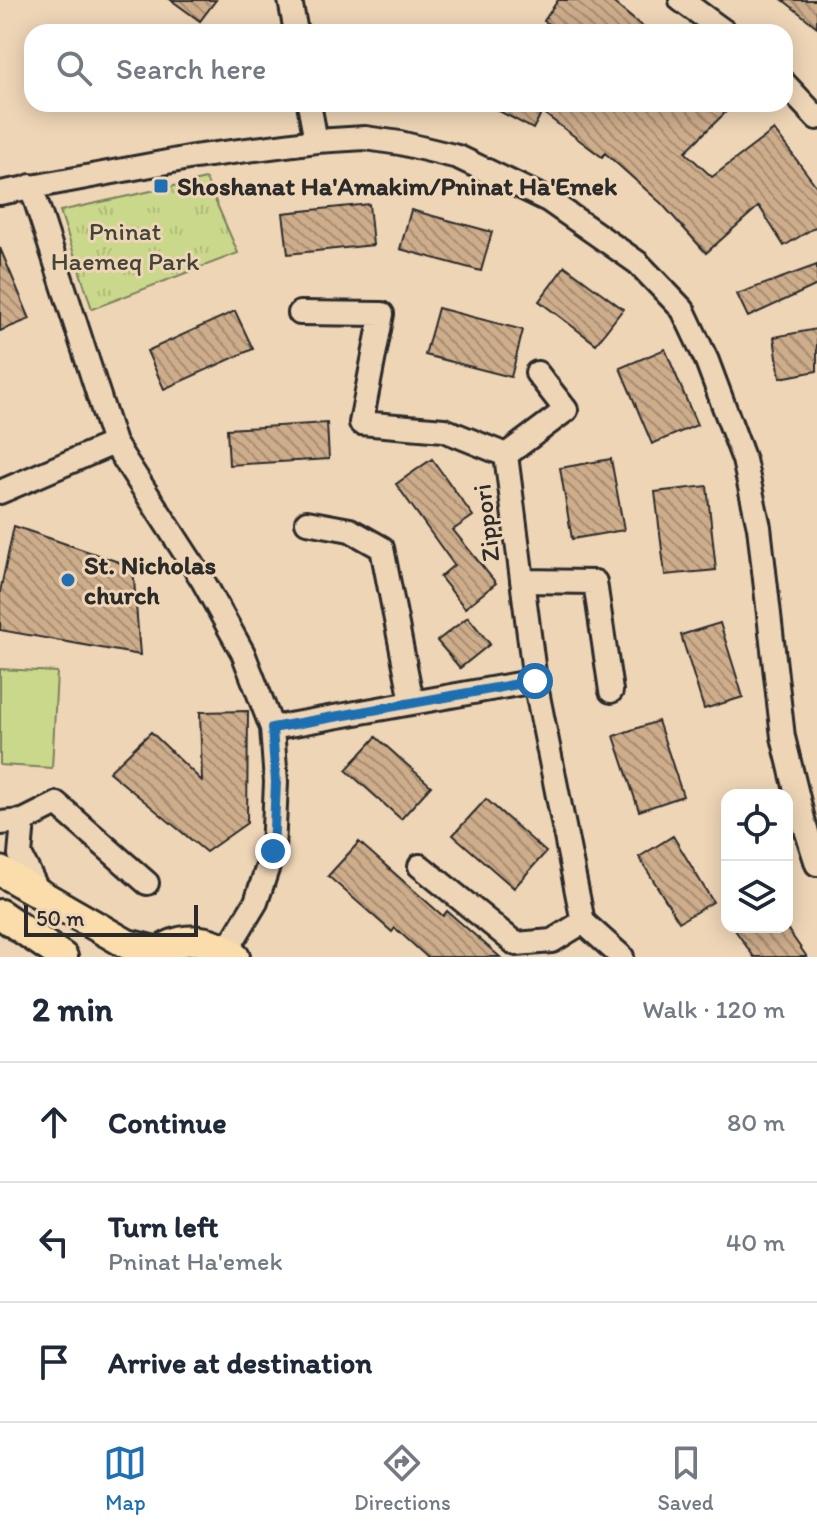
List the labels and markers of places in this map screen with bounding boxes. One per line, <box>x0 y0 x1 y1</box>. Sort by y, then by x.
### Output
place label: Shoshanat Ha'Amakim/Pninat Ha'Emek <box>177 170 618 202</box>
marker: Shoshanat Ha'Amakim/Pninat Ha'Emek <box>152 177 170 195</box>
place label: St. Nicholas church <box>84 549 216 611</box>
marker: St. Nicholas church <box>59 571 77 589</box>

